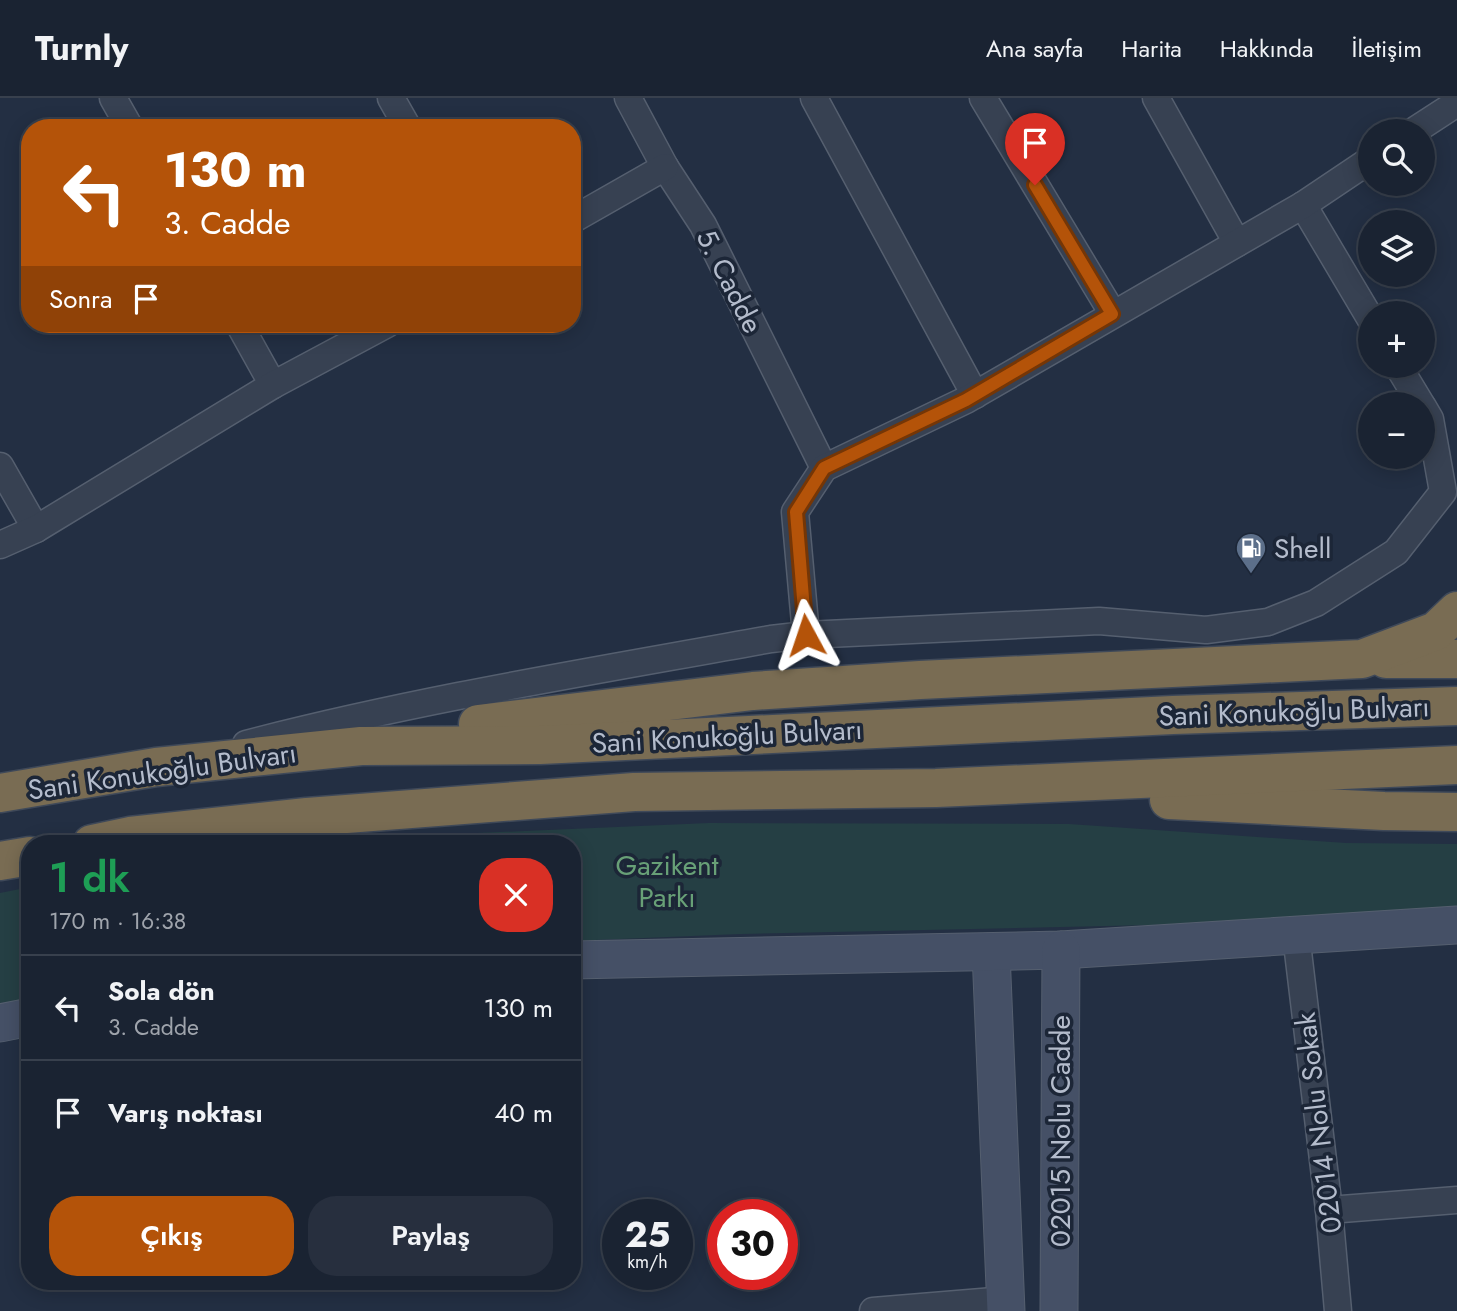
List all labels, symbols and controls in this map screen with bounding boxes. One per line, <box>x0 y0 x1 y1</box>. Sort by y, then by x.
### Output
text: Turnly <box>35 25 129 72</box>
text: Ana sayfa <box>986 31 1083 66</box>
text: Harita <box>1121 31 1182 66</box>
text: Hakkında <box>1220 31 1314 66</box>
text: İletişim <box>1352 31 1422 66</box>
pin <box>1005 113 1065 185</box>
map controls <box>1358 119 1435 469</box>
button: search <box>1358 119 1435 196</box>
icon: arrive <box>1016 124 1054 162</box>
text: 130 m <box>164 135 307 205</box>
icon: left <box>49 147 140 238</box>
text: 3. Cadde <box>164 200 290 246</box>
button: layers <box>1358 210 1435 287</box>
street label: 5. Cadde <box>686 222 773 340</box>
text: Sonra <box>49 280 113 318</box>
icon: arrive <box>127 280 165 318</box>
button: + <box>1358 301 1435 378</box>
button: − <box>1358 392 1435 469</box>
place label: Shell <box>1274 528 1331 569</box>
fuel station icon: Shell <box>1234 531 1268 575</box>
position arrow <box>769 598 843 672</box>
street label: Sani Konukoğlu Bulvarı <box>1158 686 1430 737</box>
street label: Sani Konukoğlu Bulvarı <box>591 709 863 764</box>
street label: Sani Konukoğlu Bulvarı <box>25 732 299 811</box>
park label: Gazikent Parkı <box>615 845 719 918</box>
text: 1 dk <box>49 847 130 908</box>
button: close <box>479 858 553 932</box>
text: 170 m · 16:38 <box>49 904 186 938</box>
text: Sola dön <box>108 972 215 1010</box>
icon: left <box>49 989 87 1027</box>
text: 130 m <box>483 989 553 1027</box>
text: 3. Cadde <box>108 1010 199 1044</box>
street label: 02014 Nolu Sokak <box>1285 1010 1352 1236</box>
street label: 02015 Nolu Cadde <box>1040 1015 1081 1247</box>
icon: arrive <box>49 1094 87 1132</box>
text: Varış noktası <box>108 1094 263 1132</box>
text: 40 m <box>494 1094 553 1132</box>
button: Çıkış <box>49 1196 294 1276</box>
button: Paylaş <box>308 1196 553 1276</box>
speed limit sign: 30 <box>707 1199 798 1290</box>
text: 25 <box>625 1210 670 1260</box>
text: km/h <box>627 1249 668 1275</box>

